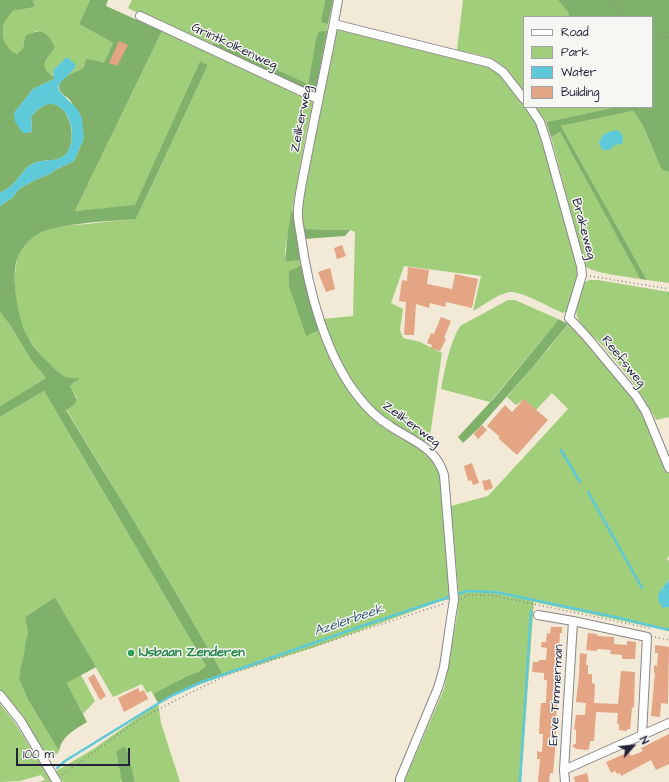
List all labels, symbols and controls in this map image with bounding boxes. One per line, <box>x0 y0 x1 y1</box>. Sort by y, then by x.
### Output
legend <box>523 16 653 108</box>
street label: Grintkolkenweg <box>189 20 279 74</box>
text: Road <box>561 24 589 41</box>
text: Park <box>561 44 589 61</box>
text: Water <box>561 64 596 81</box>
street label: Zeilkerweg <box>288 84 316 154</box>
text: Building <box>561 84 599 101</box>
street label: Brakeweg <box>567 197 599 261</box>
street label: Reefsweg <box>597 333 649 391</box>
street label: Zeilkerweg <box>379 399 443 451</box>
water label: Azelerbeek <box>312 601 386 641</box>
street label: Erve Timmerman <box>547 644 567 746</box>
place label: IJsbaan Zenderen <box>139 645 245 661</box>
marker: IJsbaan Zenderen <box>126 648 136 658</box>
north arrow <box>613 726 653 766</box>
text: N <box>636 734 652 747</box>
scale bar <box>18 740 132 766</box>
text: 100 m <box>23 746 54 763</box>

